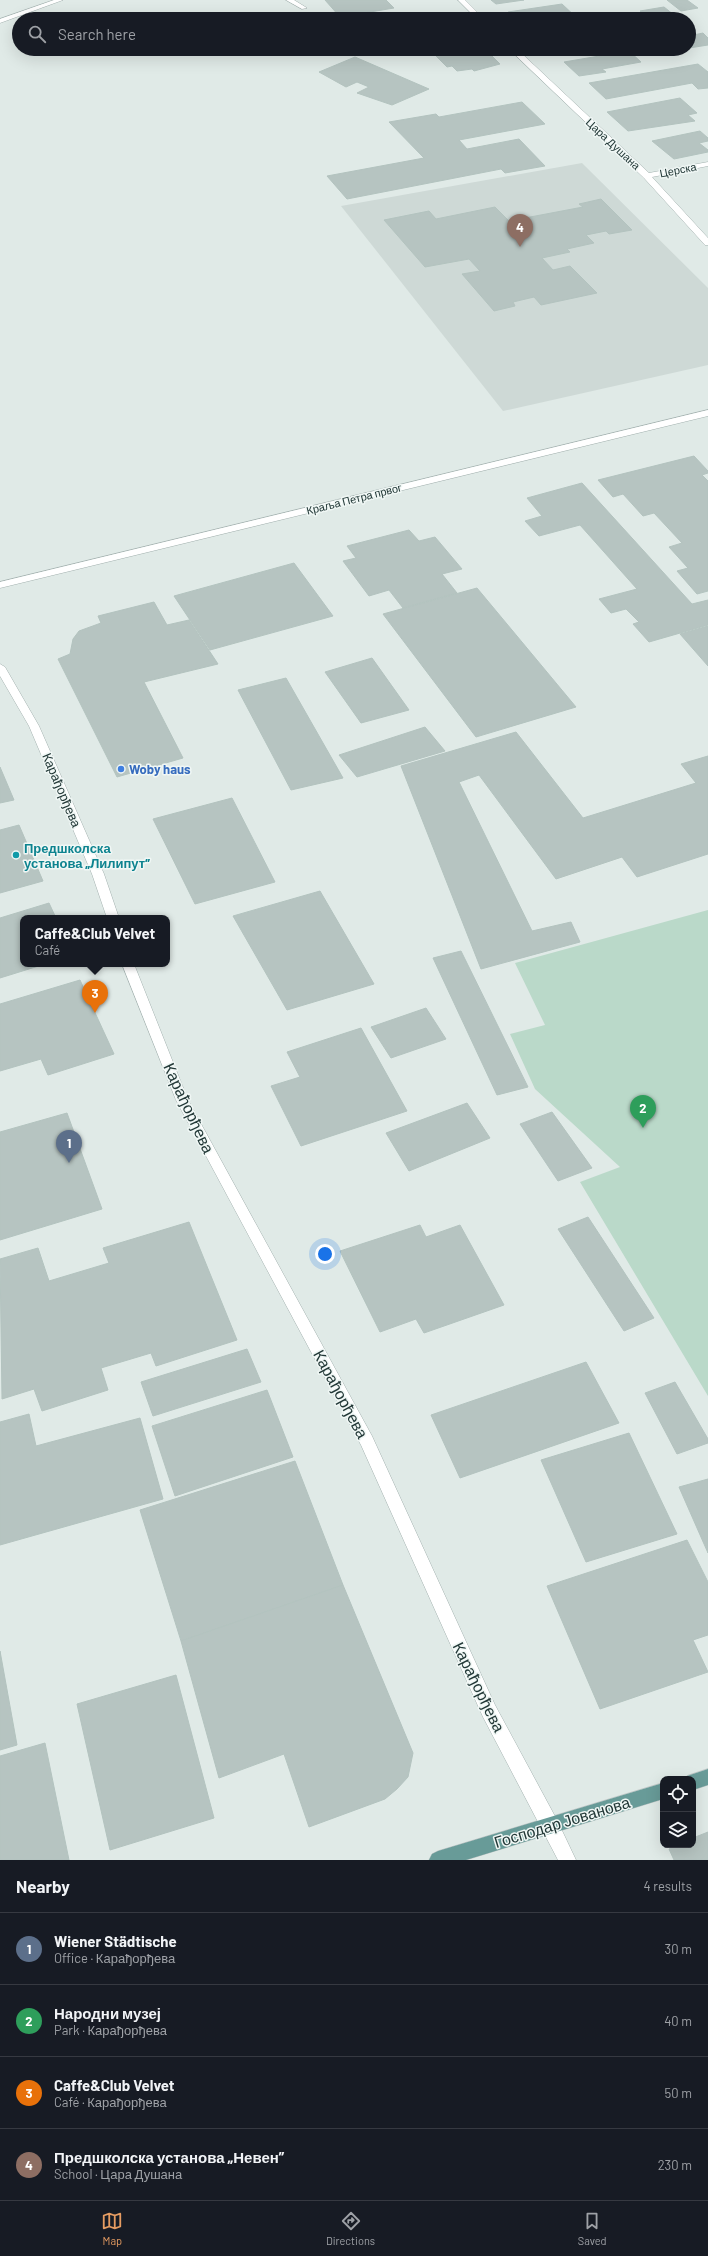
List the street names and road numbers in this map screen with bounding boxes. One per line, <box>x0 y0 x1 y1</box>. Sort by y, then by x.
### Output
street label: Цара Душана <box>584 115 644 173</box>
street label: Церска <box>658 159 698 179</box>
street label: Краља Петра првог <box>305 480 403 517</box>
street label: Карађорђева <box>39 750 85 830</box>
street label: Карађорђева <box>160 1059 219 1156</box>
street label: Карађорђева <box>310 1346 373 1441</box>
street label: Карађорђева <box>449 1639 509 1735</box>
street label: Господар Јованова <box>492 1792 632 1851</box>

